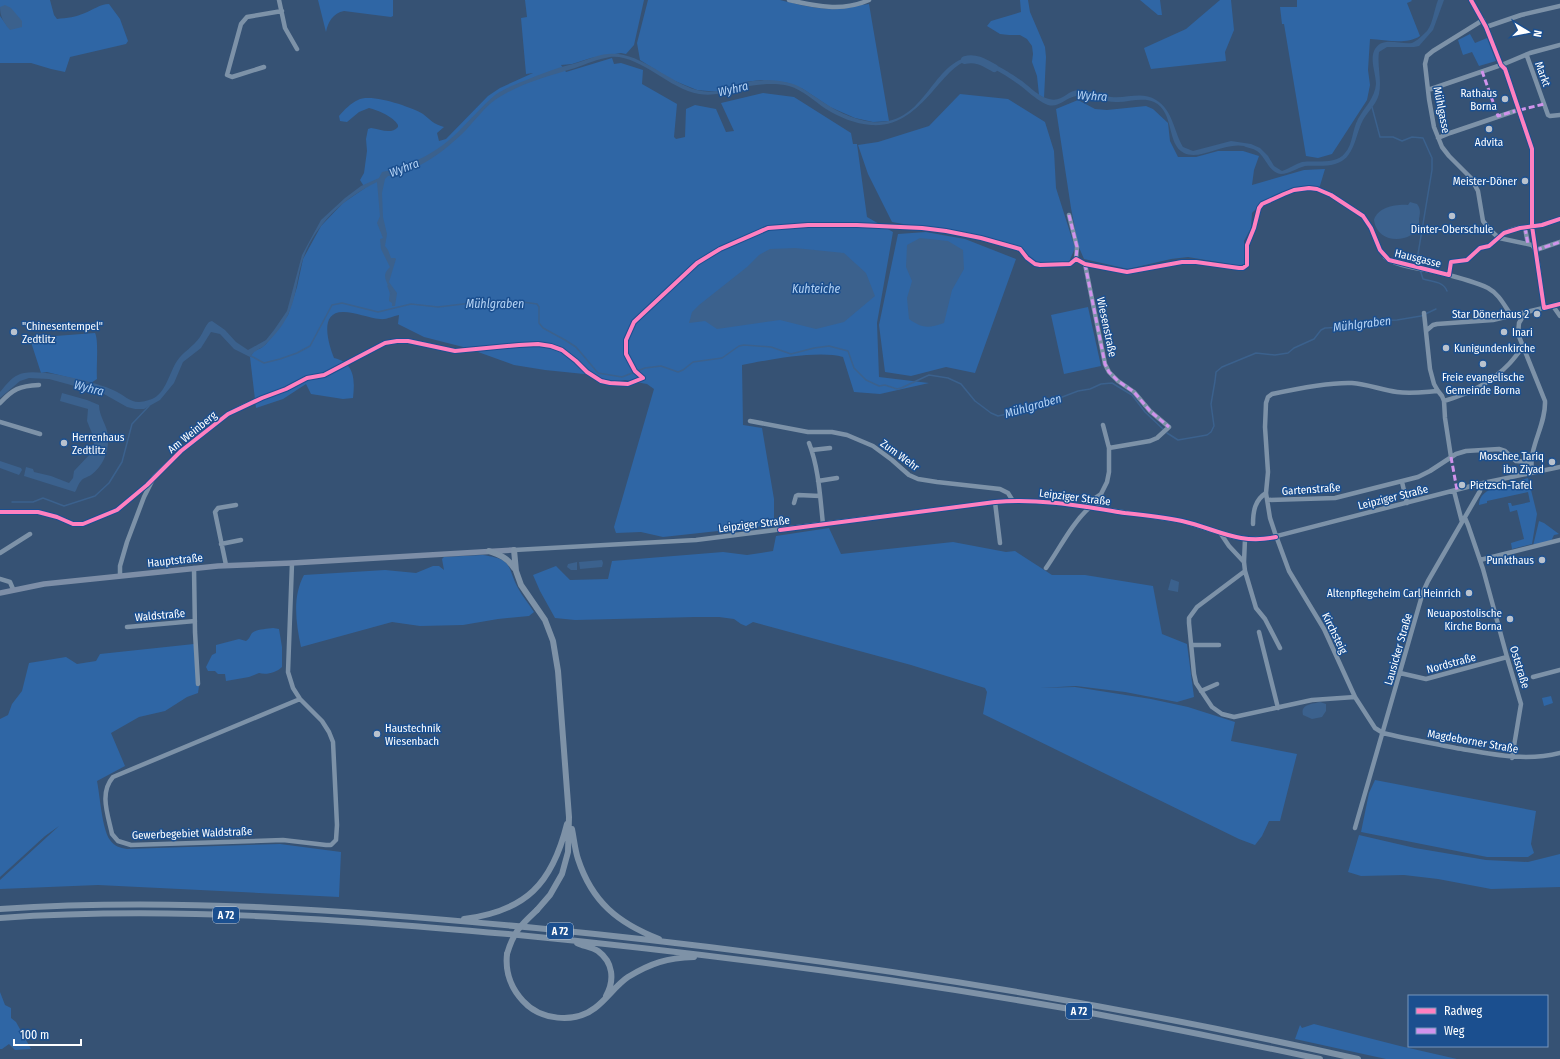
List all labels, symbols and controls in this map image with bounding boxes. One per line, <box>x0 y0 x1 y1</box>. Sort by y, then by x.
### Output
north arrow <box>1508 12 1548 52</box>
text: N <box>1530 29 1544 38</box>
street label: Markt <box>1532 60 1553 89</box>
water label: Wyhra <box>717 79 749 99</box>
street label: Mühlgasse <box>1431 86 1452 135</box>
place label: Rathaus Borna <box>1460 87 1497 113</box>
water label: Wyhra <box>1076 88 1108 104</box>
marker: Rathaus Borna <box>1500 94 1510 104</box>
marker: Advita <box>1484 124 1494 134</box>
place label: Advita <box>1475 136 1503 149</box>
water label: Wyhra <box>387 156 421 180</box>
place label: Meister-Döner <box>1453 175 1517 188</box>
marker: Meister-Döner <box>1520 176 1530 186</box>
marker: Dinter-Oberschule <box>1447 211 1457 221</box>
place label: Dinter-Oberschule <box>1411 223 1493 236</box>
street label: Hausgasse <box>1393 246 1442 271</box>
water label: Kuhteiche <box>792 282 840 296</box>
street label: Wiesenstraße <box>1094 296 1119 358</box>
water label: Mühlgraben <box>466 297 524 311</box>
place label: Star Dönerhaus 2 <box>1452 308 1529 321</box>
marker: Star Dönerhaus 2 <box>1532 309 1542 319</box>
water label: Mühlgraben <box>1332 313 1392 335</box>
place label: "Chinesentempel" Zedtlitz <box>22 320 103 346</box>
place label: Inari <box>1512 326 1533 339</box>
marker: "Chinesentempel" Zedtlitz <box>9 327 19 337</box>
marker: Inari <box>1499 327 1509 337</box>
place label: Kunigundenkirche <box>1454 342 1535 355</box>
marker: Kunigundenkirche <box>1441 343 1451 353</box>
marker: Freie evangelische Gemeinde Borna <box>1478 359 1488 369</box>
place label: Freie evangelische Gemeinde Borna <box>1442 371 1524 397</box>
water label: Wyhra <box>72 378 106 398</box>
water label: Mühlgraben <box>1003 391 1063 421</box>
street label: Am Weinberg <box>165 408 220 456</box>
place label: Herrenhaus Zedtlitz <box>72 431 125 457</box>
street label: Zum Wehr <box>878 437 922 474</box>
marker: Herrenhaus Zedtlitz <box>59 438 69 448</box>
place label: Moschee Tariq ibn Ziyad <box>1479 450 1544 476</box>
marker: Moschee Tariq ibn Ziyad <box>1547 457 1557 467</box>
place label: Pietzsch-Tafel <box>1470 479 1532 492</box>
marker: Pietzsch-Tafel <box>1457 480 1467 490</box>
street label: Gartenstraße <box>1281 481 1341 498</box>
street label: Leipziger Straße <box>1357 482 1430 512</box>
street label: Leipziger Straße <box>1038 487 1111 508</box>
street label: Leipziger Straße <box>718 514 791 535</box>
street label: Hauptstraße <box>147 551 203 570</box>
place label: Punkthaus <box>1487 554 1534 567</box>
marker: Punkthaus <box>1537 555 1547 565</box>
place label: Altenpflegeheim Carl Heinrich <box>1327 587 1461 600</box>
marker: Altenpflegeheim Carl Heinrich <box>1464 588 1474 598</box>
street label: Waldstraße <box>134 607 186 624</box>
place label: Neuapostolische Kirche Borna <box>1427 607 1502 633</box>
street label: Kirchsteig <box>1319 611 1350 657</box>
street label: Lausicker Straße <box>1382 612 1415 687</box>
marker: Neuapostolische Kirche Borna <box>1505 614 1515 624</box>
street label: Oststraße <box>1507 644 1532 690</box>
street label: Nordstraße <box>1425 651 1477 676</box>
place label: Haustechnik Wiesenbach <box>385 722 441 748</box>
street label: Magdeborner Straße <box>1427 727 1519 756</box>
marker: Haustechnik Wiesenbach <box>372 729 382 739</box>
street label: Gewerbegebiet Waldstraße <box>132 825 253 842</box>
road number: A 72 <box>213 907 239 923</box>
road number: A 72 <box>547 923 573 939</box>
legend <box>1408 995 1548 1047</box>
road number: A 72 <box>1066 1003 1092 1019</box>
text: Radweg <box>1444 1004 1483 1018</box>
scale bar <box>14 1021 81 1047</box>
text: Weg <box>1444 1024 1465 1038</box>
text: 100 m <box>20 1028 49 1042</box>

